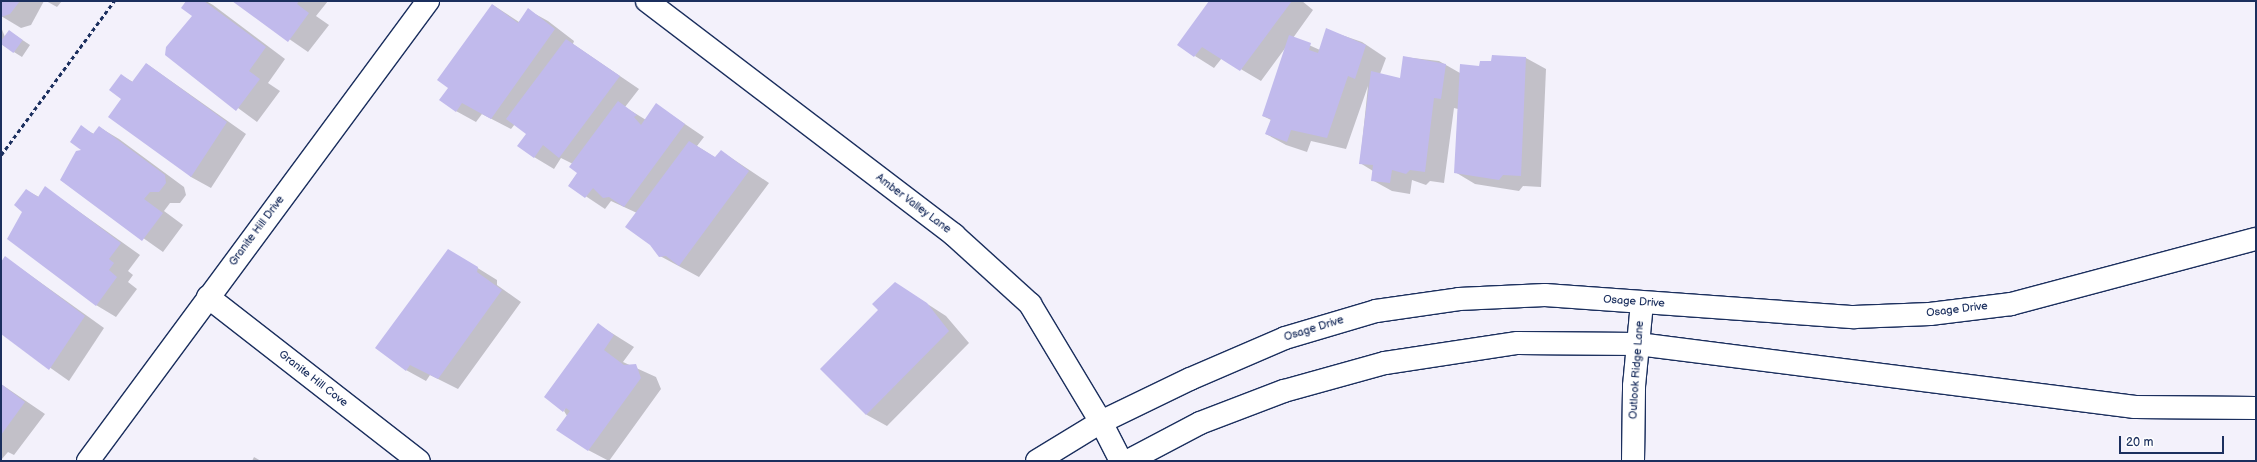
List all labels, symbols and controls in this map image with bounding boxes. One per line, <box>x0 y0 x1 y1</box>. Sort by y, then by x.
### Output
street label: Amber Valley Lane <box>872 171 954 237</box>
street label: Granite Hill Drive <box>226 194 288 268</box>
street label: Osage Drive <box>1603 293 1665 311</box>
street label: Osage Drive <box>1926 300 1988 320</box>
street label: Osage Drive <box>1283 314 1345 344</box>
street label: Outlook Ridge Lane <box>1627 320 1647 420</box>
street label: Granite Hill Cove <box>276 348 350 410</box>
scale bar <box>2121 428 2226 454</box>
text: 20 m <box>2126 435 2153 450</box>

